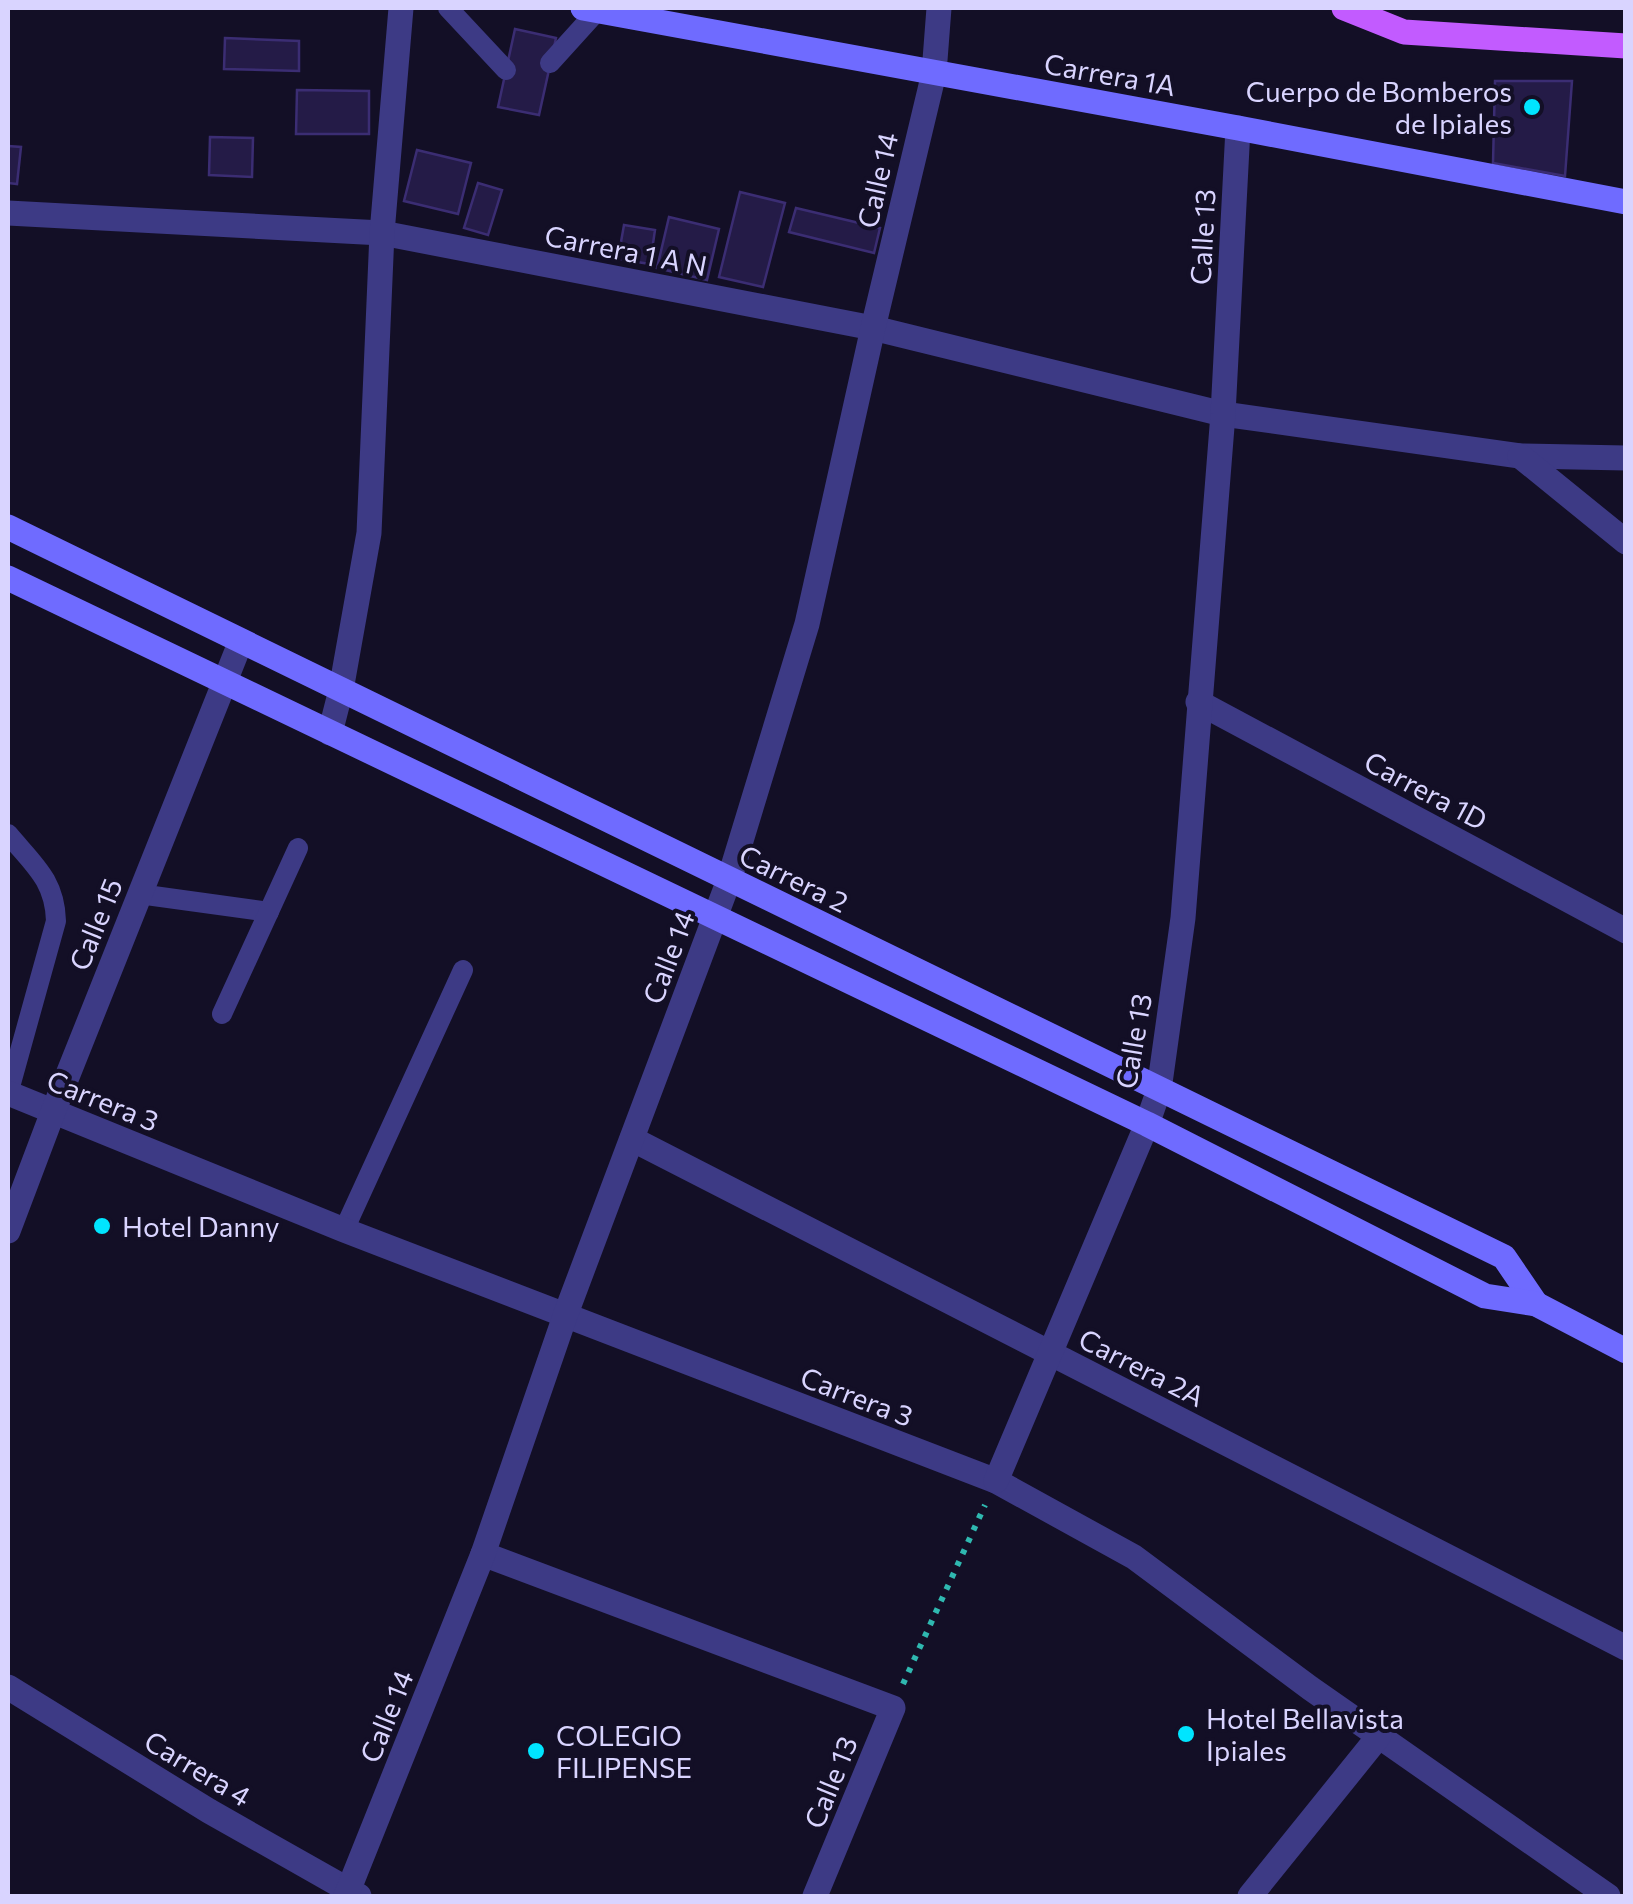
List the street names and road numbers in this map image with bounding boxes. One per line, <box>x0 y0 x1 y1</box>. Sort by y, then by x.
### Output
street label: Carrera 1A <box>1042 46 1178 102</box>
street label: Calle 14 <box>850 129 905 231</box>
street label: Calle 13 <box>1183 188 1221 286</box>
street label: Carrera 1 A N <box>542 218 710 282</box>
street label: Carrera 1D <box>1359 744 1493 836</box>
street label: Carrera 2 <box>734 837 854 919</box>
street label: Calle 15 <box>61 873 129 975</box>
street label: Calle 14 <box>635 905 701 1008</box>
street label: Calle 13 <box>1108 991 1158 1091</box>
street label: Carrera 3 <box>42 1062 164 1138</box>
street label: Carrera 2A <box>1074 1321 1210 1413</box>
street label: Carrera 3 <box>796 1359 918 1433</box>
street label: Calle 14 <box>352 1665 420 1767</box>
street label: Carrera 4 <box>139 1723 258 1813</box>
street label: Calle 13 <box>796 1731 864 1833</box>

